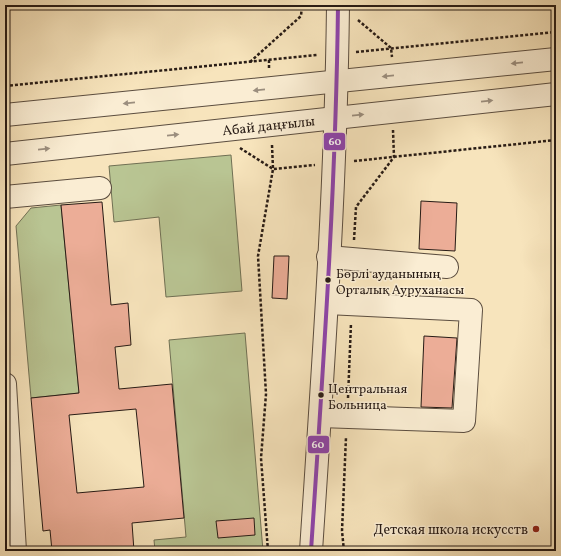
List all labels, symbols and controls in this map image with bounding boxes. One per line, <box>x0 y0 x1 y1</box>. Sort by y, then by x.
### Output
one-way arrow <box>511 60 523 66</box>
one-way arrow <box>382 73 394 80</box>
one-way arrow <box>253 86 265 93</box>
one-way arrow <box>481 98 493 104</box>
one-way arrow <box>123 99 135 106</box>
street label: Абай даңғылы <box>221 112 316 141</box>
one-way arrow <box>352 112 364 118</box>
one-way arrow <box>167 132 179 139</box>
line badge: 60 <box>323 132 346 151</box>
text: 60 <box>329 135 342 150</box>
one-way arrow <box>38 146 50 153</box>
place label: Бөрлі ауданының Орталық Ауруханасы <box>336 266 464 300</box>
marker: Бөрлі ауданының Орталық Ауруханасы <box>323 275 333 285</box>
place label: Центральная Больница <box>328 381 408 415</box>
marker: Центральная Больница <box>316 390 326 400</box>
line badge: 60 <box>307 435 330 454</box>
text: 60 <box>312 438 325 453</box>
place label: Детская школа искусств <box>373 521 528 540</box>
marker: Детская школа искусств <box>531 524 541 534</box>

